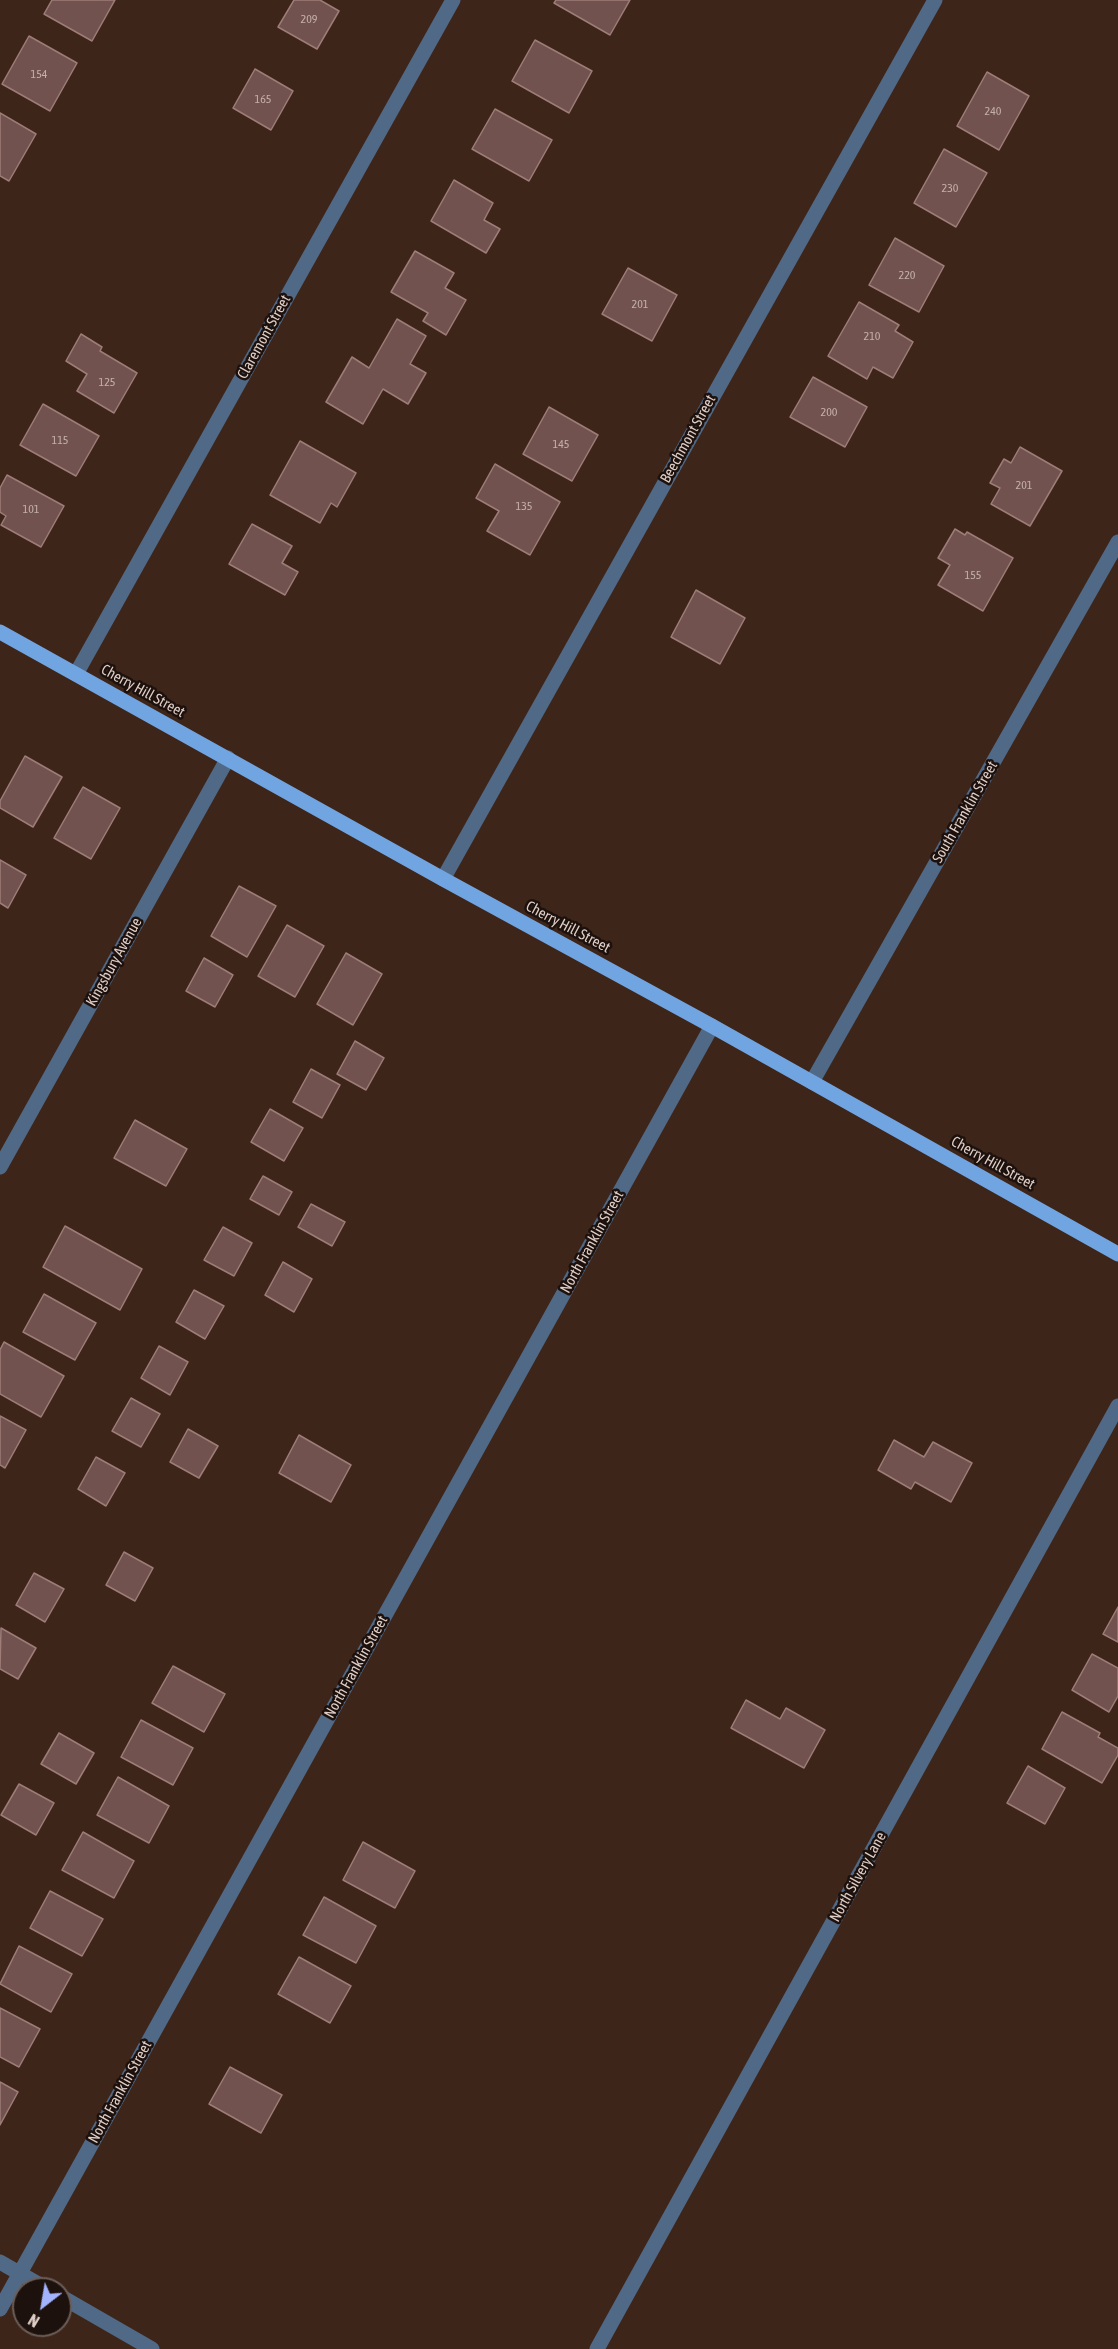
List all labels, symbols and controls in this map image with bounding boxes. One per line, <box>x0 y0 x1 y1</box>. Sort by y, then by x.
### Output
house number: 209 <box>301 12 317 26</box>
house number: 154 <box>31 67 47 81</box>
house number: 165 <box>255 92 271 106</box>
house number: 240 <box>985 104 1001 118</box>
house number: 230 <box>942 181 958 195</box>
house number: 220 <box>899 268 915 282</box>
street label: Claremont Street <box>234 292 294 382</box>
house number: 201 <box>632 297 648 311</box>
house number: 210 <box>864 329 880 343</box>
house number: 125 <box>99 375 115 389</box>
street label: Beechmont Street <box>656 392 720 486</box>
house number: 200 <box>821 405 837 419</box>
house number: 115 <box>52 433 68 447</box>
house number: 145 <box>553 437 569 451</box>
house number: 201 <box>1016 478 1032 492</box>
house number: 135 <box>516 499 532 513</box>
house number: 101 <box>23 502 39 516</box>
house number: 155 <box>965 568 981 582</box>
street label: Cherry Hill Street <box>98 661 188 721</box>
street label: South Franklin Street <box>929 758 1001 866</box>
street label: Cherry Hill Street <box>523 897 613 957</box>
street label: Kingsbury Avenue <box>82 915 146 1009</box>
street label: Cherry Hill Street <box>948 1133 1038 1193</box>
street label: North Franklin Street <box>556 1188 628 1296</box>
street label: North Franklin Street <box>320 1613 392 1721</box>
street label: North Silvery Lane <box>826 1829 890 1925</box>
street label: North Franklin Street <box>84 2038 156 2146</box>
north arrow <box>12 2277 72 2337</box>
text: N <box>25 2311 42 2331</box>

